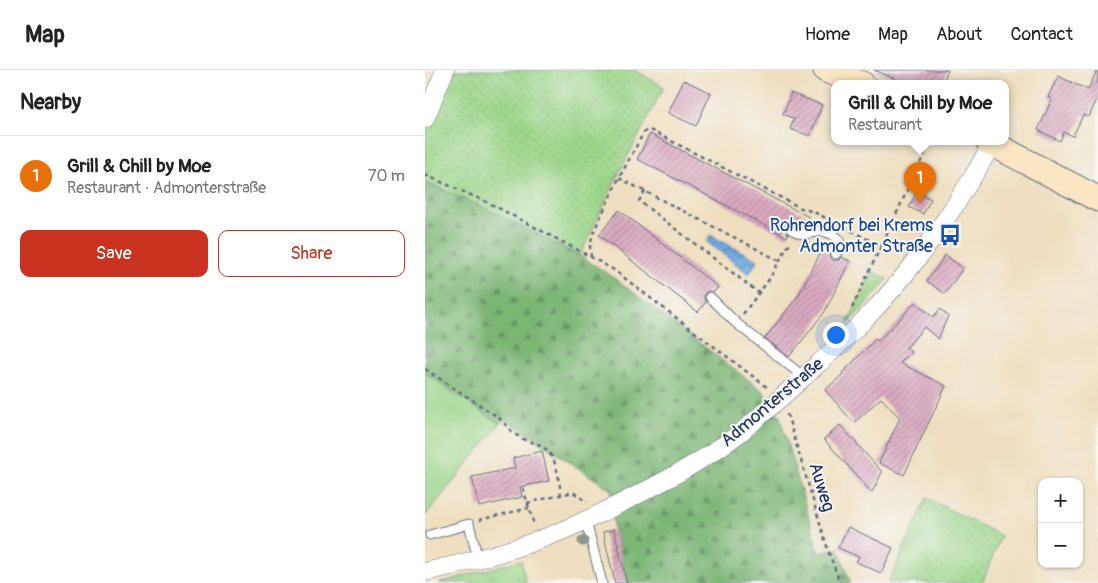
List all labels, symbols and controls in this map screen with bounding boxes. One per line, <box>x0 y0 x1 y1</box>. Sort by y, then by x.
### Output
text: Map <box>25 20 65 49</box>
text: Home <box>805 23 850 46</box>
text: Map <box>878 23 908 46</box>
text: About <box>936 23 982 46</box>
text: Contact <box>1010 23 1073 46</box>
popup <box>831 80 1009 145</box>
text: Nearby <box>20 89 81 116</box>
text: Grill & Chill by Moe <box>848 91 992 115</box>
text: Restaurant <box>848 115 922 135</box>
text: Grill & Chill by Moe <box>67 154 211 178</box>
pin: 1 <box>904 162 936 203</box>
text: 1 <box>33 166 39 186</box>
text: 70 m <box>368 166 405 186</box>
text: Restaurant · Admonterstraße <box>67 178 266 198</box>
place label: Rohrendorf bei Krems Admonter Straße <box>770 214 933 258</box>
bus stop icon: Rohrendorf bei Krems Admonter Straße <box>937 222 963 248</box>
button: Save <box>20 230 208 277</box>
button: Share <box>218 230 405 277</box>
your location <box>823 322 849 348</box>
street label: Admonterstraße <box>716 353 829 452</box>
street label: Auweg <box>803 460 840 514</box>
map controls <box>1038 478 1083 568</box>
button: + <box>1038 478 1083 523</box>
button: − <box>1038 523 1083 568</box>

